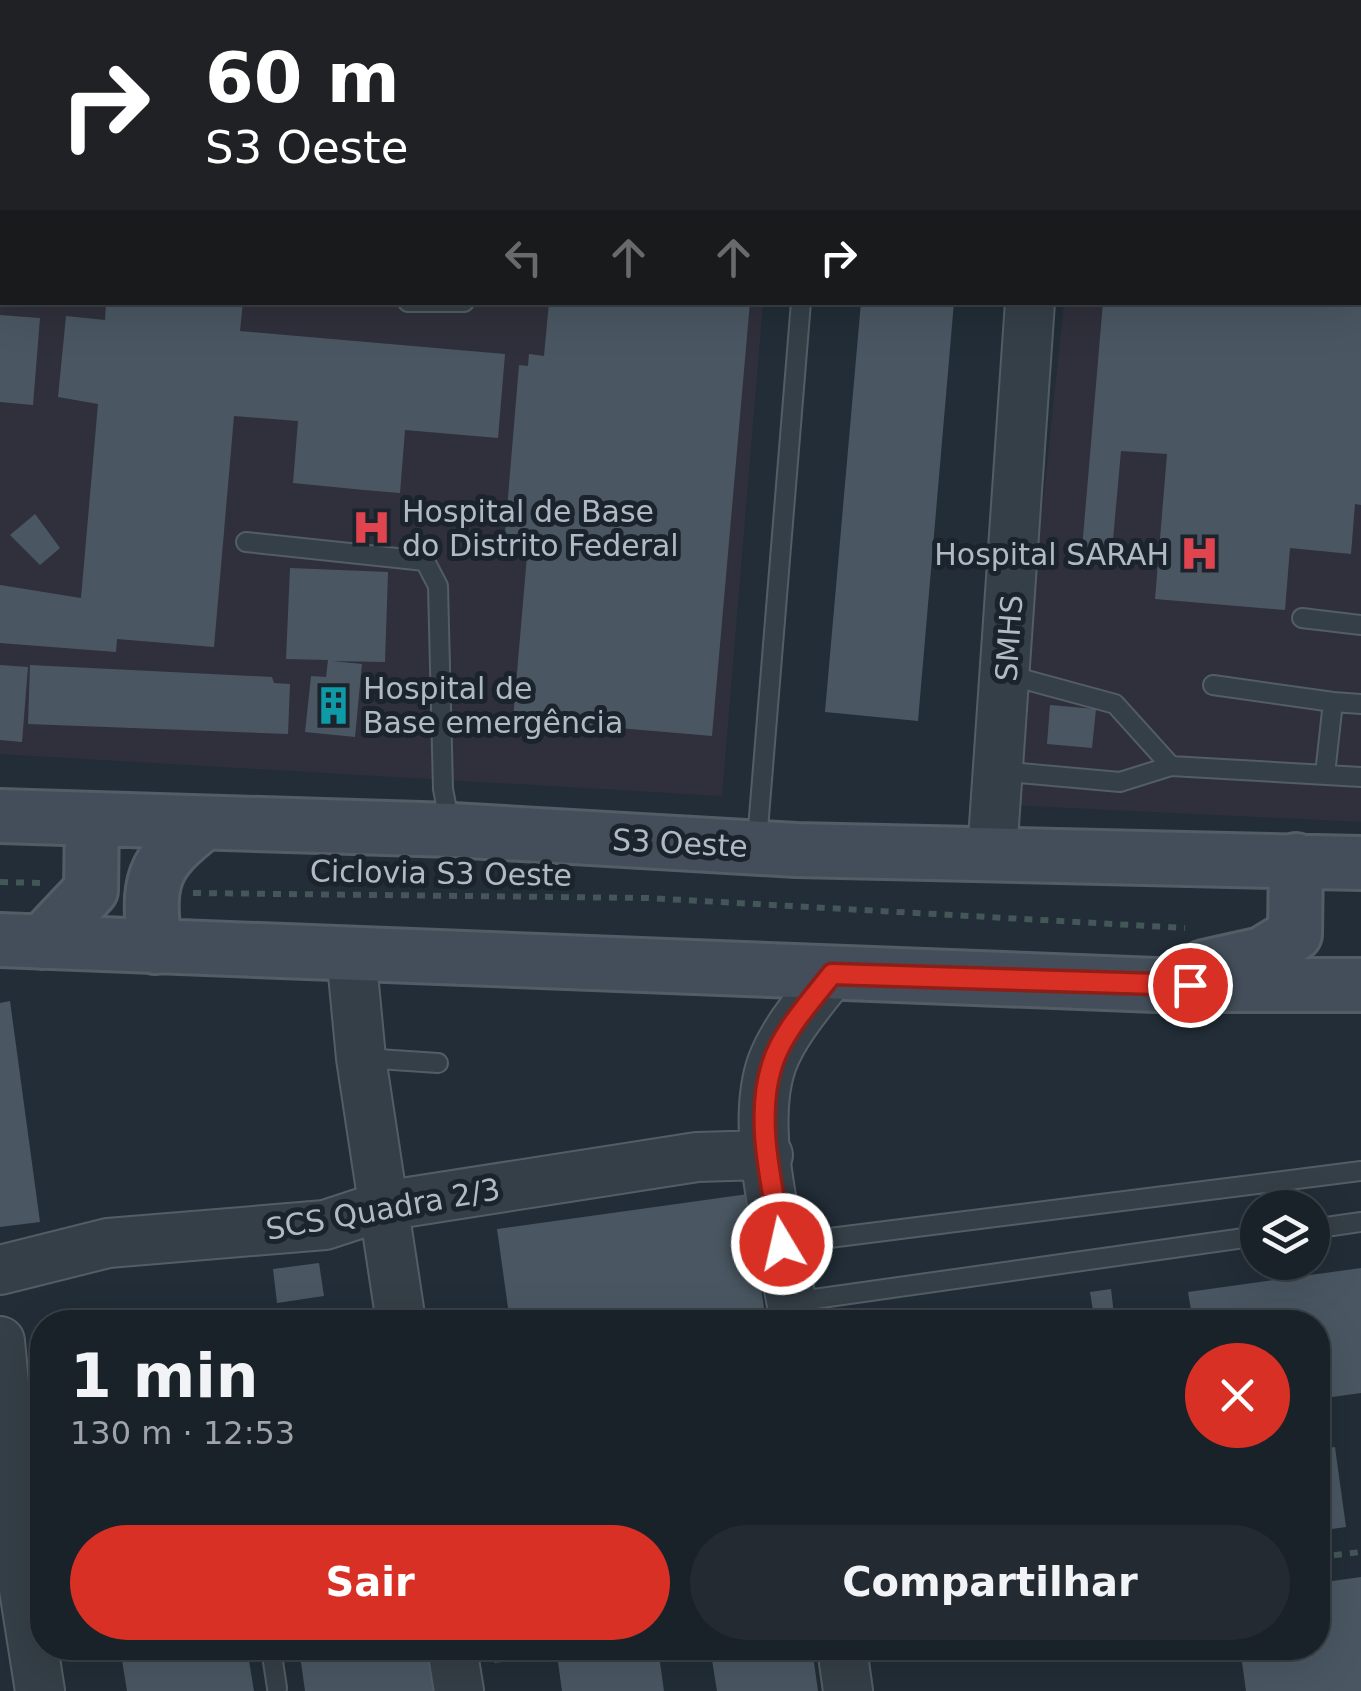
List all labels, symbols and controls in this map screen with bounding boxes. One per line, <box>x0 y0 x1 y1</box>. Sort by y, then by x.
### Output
text: 60 m <box>205 37 400 119</box>
icon: right <box>40 40 170 170</box>
text: S3 Oeste <box>205 121 408 174</box>
icon: left <box>496 230 551 285</box>
icon: ahead <box>601 230 656 285</box>
icon: ahead <box>706 230 761 285</box>
icon: right <box>811 230 866 285</box>
place label: Hospital de Base do Distrito Federal <box>402 494 679 563</box>
hospital icon: Hospital de Base do Distrito Federal <box>351 507 393 549</box>
hospital icon: Hospital SARAH <box>1178 533 1220 575</box>
place label: Hospital SARAH <box>934 537 1169 572</box>
street label: SMHS <box>989 594 1029 682</box>
place label: Hospital de Base emergência <box>363 671 623 740</box>
building icon: Hospital de Base emergência <box>312 684 354 726</box>
street label: S3 Oeste <box>611 822 749 864</box>
street label: Ciclovia S3 Oeste <box>310 853 572 893</box>
pin <box>1148 943 1233 1028</box>
icon: arrive <box>1163 958 1218 1013</box>
street label: SCS Quadra 2/3 <box>263 1171 503 1247</box>
map controls <box>1240 1190 1330 1280</box>
button: layers <box>1240 1190 1330 1280</box>
position arrow <box>730 1192 834 1296</box>
text: 1 min <box>70 1341 258 1411</box>
button: close <box>1185 1343 1290 1448</box>
text: 130 m · 12:53 <box>70 1414 295 1452</box>
button: Sair <box>70 1525 670 1640</box>
button: Compartilhar <box>690 1525 1290 1640</box>

